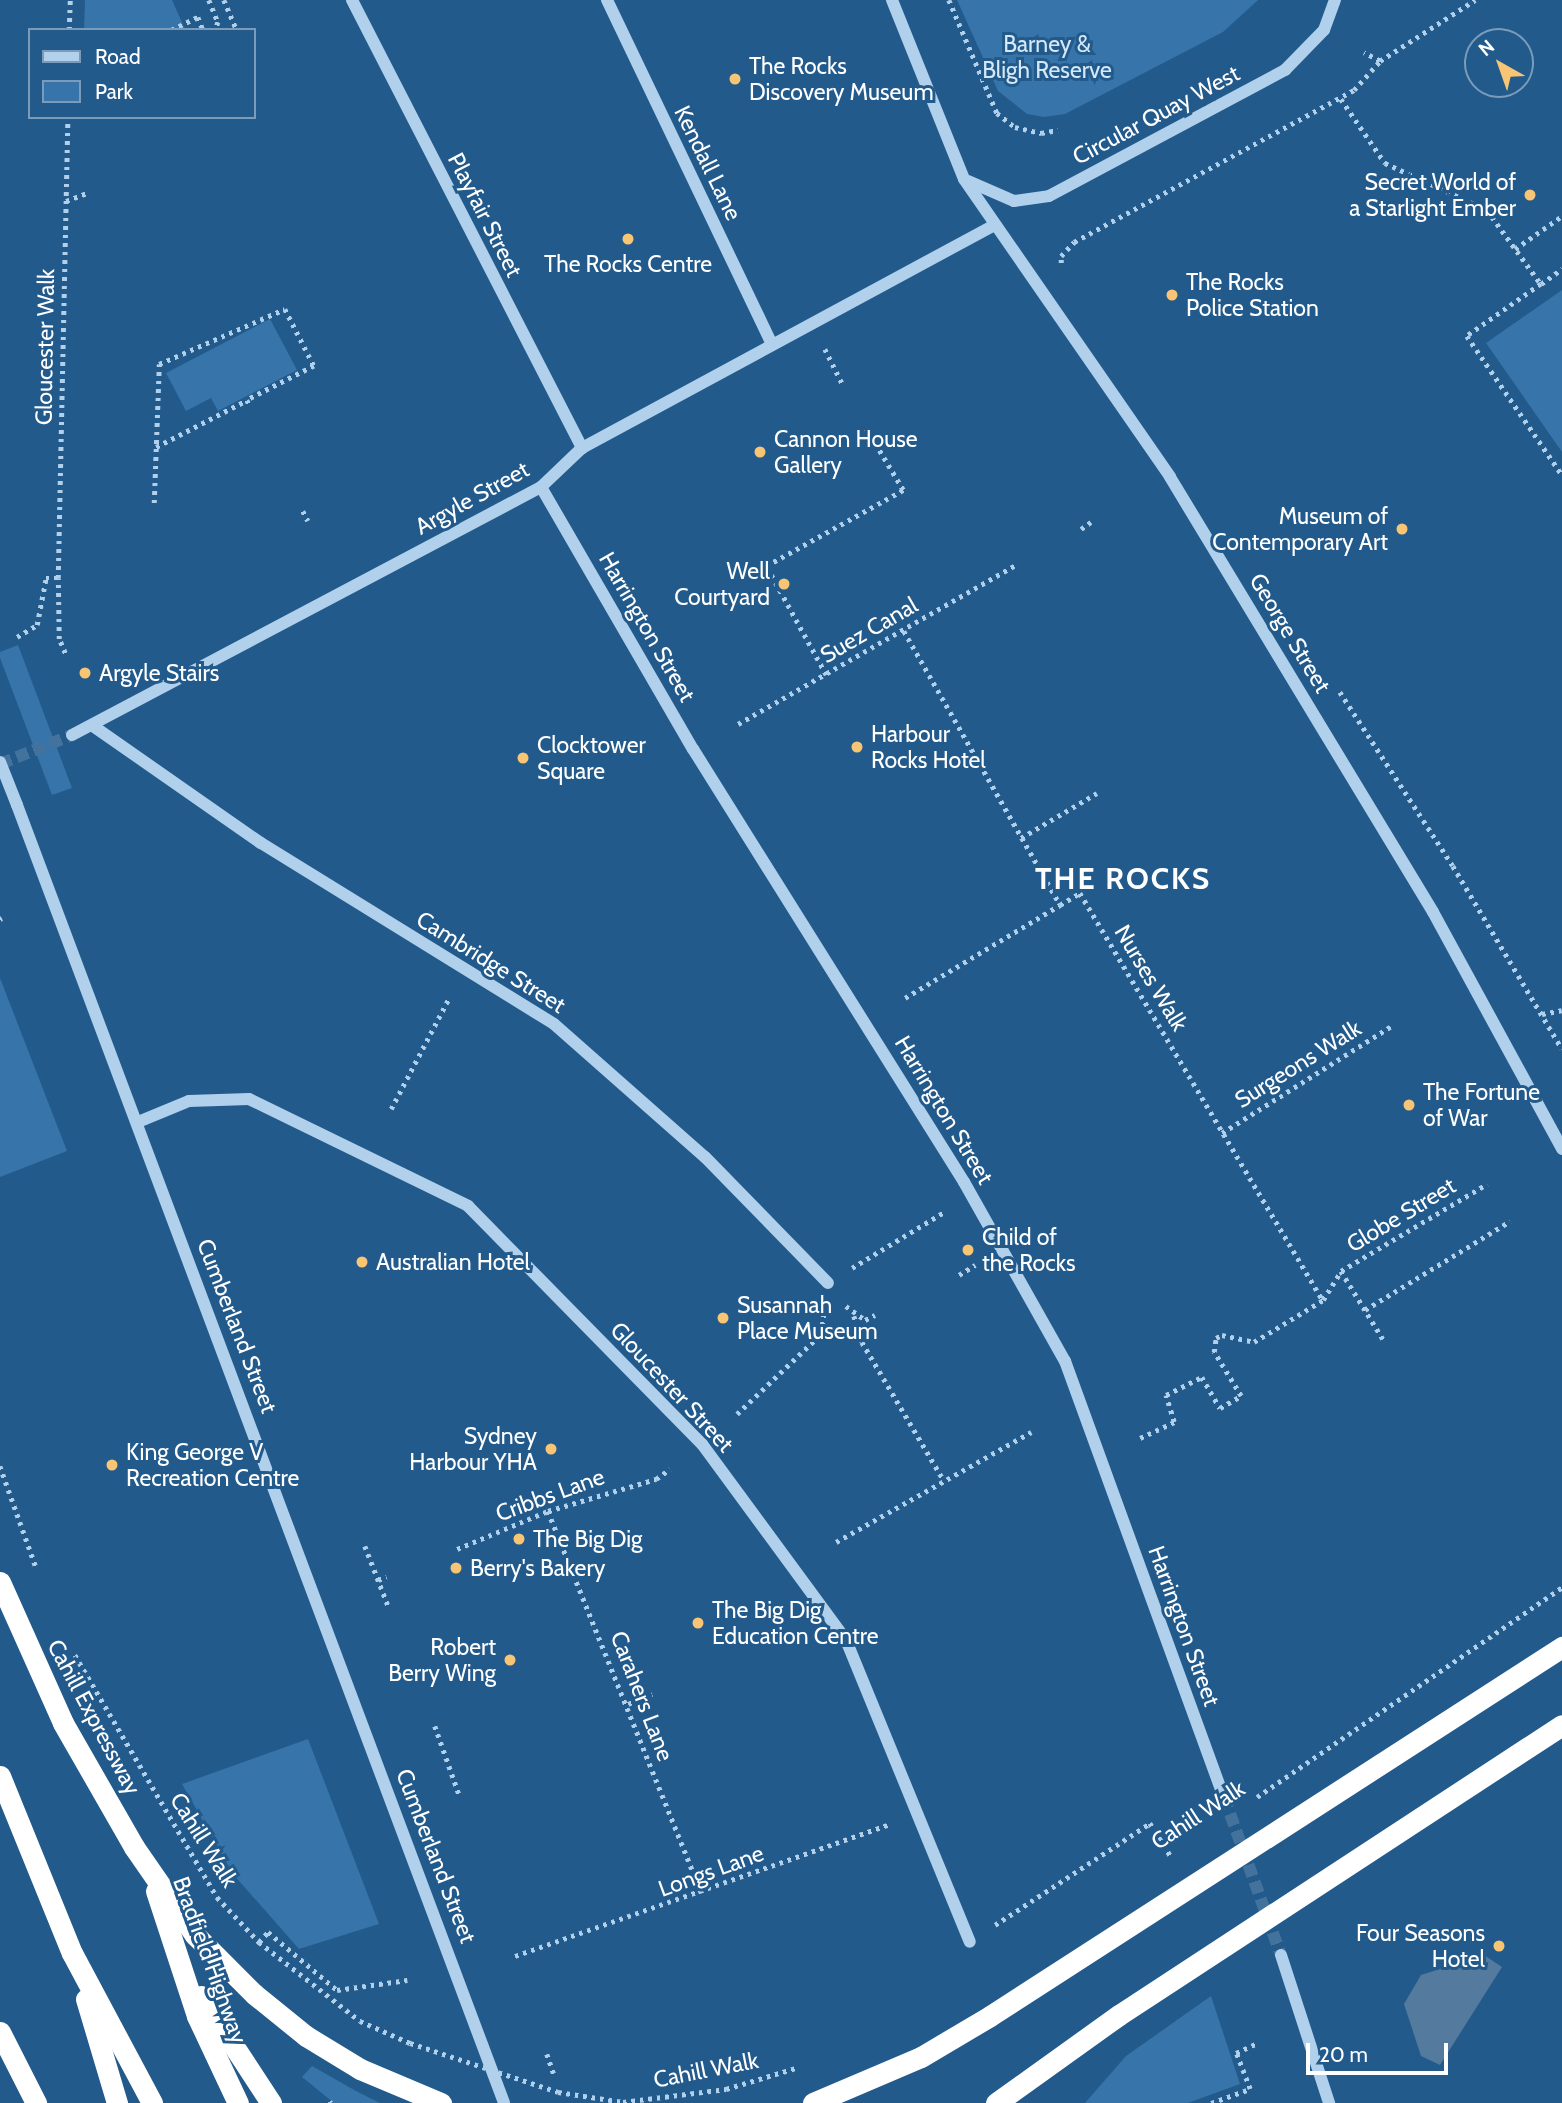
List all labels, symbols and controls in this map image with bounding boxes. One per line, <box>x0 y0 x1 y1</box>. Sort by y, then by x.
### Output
legend <box>28 28 256 119</box>
north arrow <box>1464 28 1534 98</box>
park label: Barney & Bligh Reserve <box>982 30 1112 84</box>
text: N <box>1474 35 1499 61</box>
text: Road <box>95 44 141 69</box>
place label: The Rocks Discovery Museum <box>749 52 934 106</box>
street label: Circular Quay West <box>1068 59 1244 171</box>
marker: The Rocks Discovery Museum <box>727 71 743 87</box>
text: Park <box>95 79 133 104</box>
street label: Kendall Lane <box>668 101 748 225</box>
street label: Playfair Street <box>442 148 528 282</box>
place label: Secret World of a Starlight Ember <box>1349 168 1516 222</box>
marker: Secret World of a Starlight Ember <box>1522 187 1538 203</box>
marker: The Rocks Centre <box>620 231 636 247</box>
place label: The Rocks Centre <box>544 250 712 278</box>
place label: The Rocks Police Station <box>1186 268 1319 322</box>
street label: Gloucester Walk <box>30 269 60 425</box>
marker: The Rocks Police Station <box>1164 287 1180 303</box>
place label: Cannon House Gallery <box>774 425 918 479</box>
marker: Cannon House Gallery <box>752 444 768 460</box>
street label: Argyle Street <box>410 455 534 541</box>
place label: Museum of Contemporary Art <box>1212 502 1388 556</box>
marker: Museum of Contemporary Art <box>1394 521 1410 537</box>
street label: Harrington Street <box>593 547 701 707</box>
place label: Well Courtyard <box>674 557 770 611</box>
street label: George Street <box>1244 568 1336 698</box>
marker: Well Courtyard <box>776 576 792 592</box>
street label: Suez Canal <box>815 591 923 669</box>
place label: Argyle Stairs <box>99 659 219 687</box>
marker: Argyle Stairs <box>77 665 93 681</box>
place label: Harbour Rocks Hotel <box>871 720 986 774</box>
place label: Clocktower Square <box>537 731 646 785</box>
marker: Harbour Rocks Hotel <box>849 739 865 755</box>
marker: Clocktower Square <box>515 750 531 766</box>
district label: THE ROCKS <box>1036 861 1210 897</box>
street label: Cambridge Street <box>411 905 571 1019</box>
street label: Nurses Walk <box>1109 920 1193 1036</box>
street label: Surgeons Walk <box>1230 1014 1366 1114</box>
street label: Harrington Street <box>889 1031 999 1189</box>
place label: The Fortune of War <box>1423 1078 1540 1132</box>
marker: The Fortune of War <box>1401 1097 1417 1113</box>
street label: Globe Street <box>1342 1172 1460 1258</box>
place label: Child of the Rocks <box>982 1223 1076 1277</box>
street label: Cumberland Street <box>191 1235 283 1417</box>
marker: Child of the Rocks <box>960 1242 976 1258</box>
place label: Australian Hotel <box>376 1248 530 1276</box>
marker: Australian Hotel <box>354 1254 370 1270</box>
place label: Susannah Place Museum <box>737 1291 878 1345</box>
marker: Susannah Place Museum <box>715 1310 731 1326</box>
street label: Gloucester Street <box>605 1316 739 1458</box>
place label: Sydney Harbour YHA <box>409 1422 537 1476</box>
place label: King George V Recreation Centre <box>126 1438 299 1492</box>
marker: Sydney Harbour YHA <box>543 1441 559 1457</box>
marker: King George V Recreation Centre <box>104 1457 120 1473</box>
street label: Cribbs Lane <box>492 1463 608 1527</box>
place label: The Big Dig <box>533 1525 643 1553</box>
marker: The Big Dig <box>511 1531 527 1547</box>
street label: Harrington Street <box>1142 1542 1226 1710</box>
place label: Berry's Bakery <box>470 1554 605 1582</box>
marker: Berry's Bakery <box>448 1560 464 1576</box>
place label: The Big Dig Education Centre <box>712 1596 879 1650</box>
marker: The Big Dig Education Centre <box>690 1615 706 1631</box>
street label: Carahers Lane <box>605 1627 679 1765</box>
place label: Robert Berry Wing <box>388 1633 496 1687</box>
street label: Cahill Expressway <box>42 1635 146 1799</box>
marker: Robert Berry Wing <box>502 1652 518 1668</box>
street label: Cumberland Street <box>390 1765 482 1947</box>
street label: Cahill Walk <box>1146 1775 1250 1855</box>
street label: Cahill Walk <box>164 1788 244 1892</box>
street label: Longs Lane <box>655 1839 767 1903</box>
street label: Bradfield Highway <box>167 1873 253 2047</box>
place label: Four Seasons Hotel <box>1356 1919 1485 1973</box>
marker: Four Seasons Hotel <box>1491 1938 1507 1954</box>
scale bar <box>1310 2030 1452 2074</box>
text: 20 m <box>1319 2042 1368 2067</box>
street label: Cahill Walk <box>651 2046 761 2094</box>

